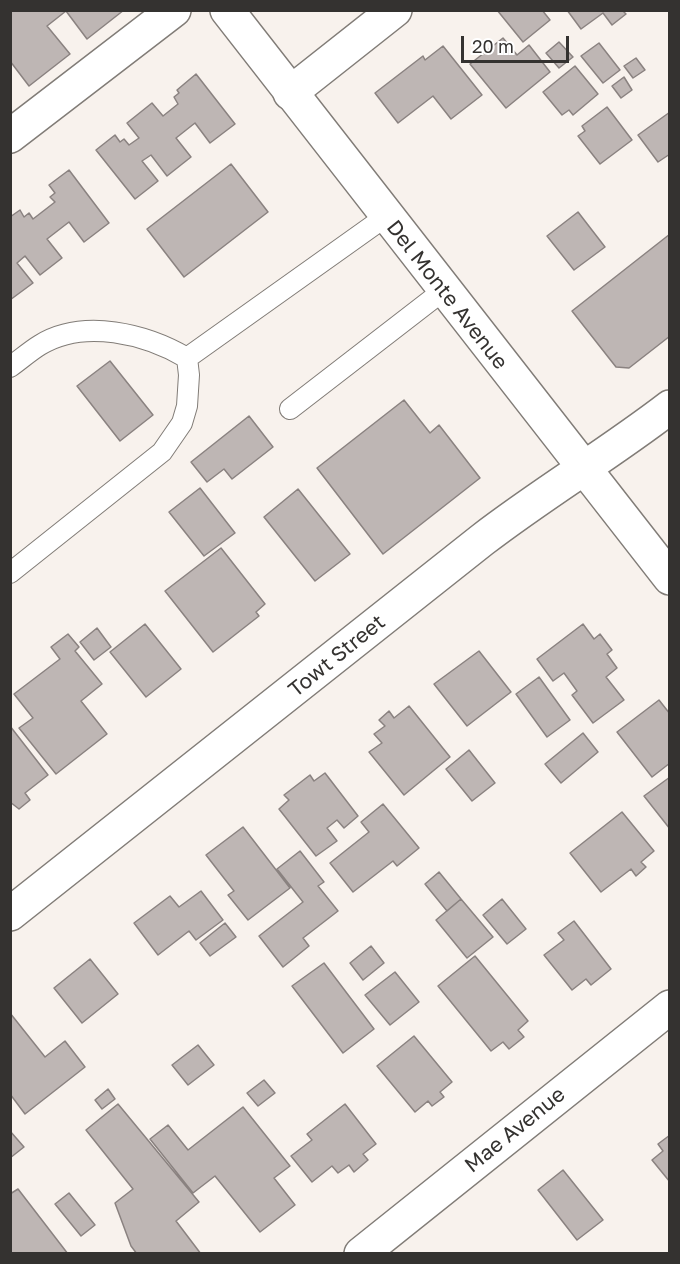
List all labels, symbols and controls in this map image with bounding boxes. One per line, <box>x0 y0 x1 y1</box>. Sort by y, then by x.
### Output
scale bar <box>464 24 572 62</box>
text: 20 m <box>472 35 514 57</box>
street label: Del Monte Avenue <box>381 215 513 375</box>
street label: Towt Street <box>284 609 390 703</box>
street label: Mae Avenue <box>460 1082 570 1178</box>

